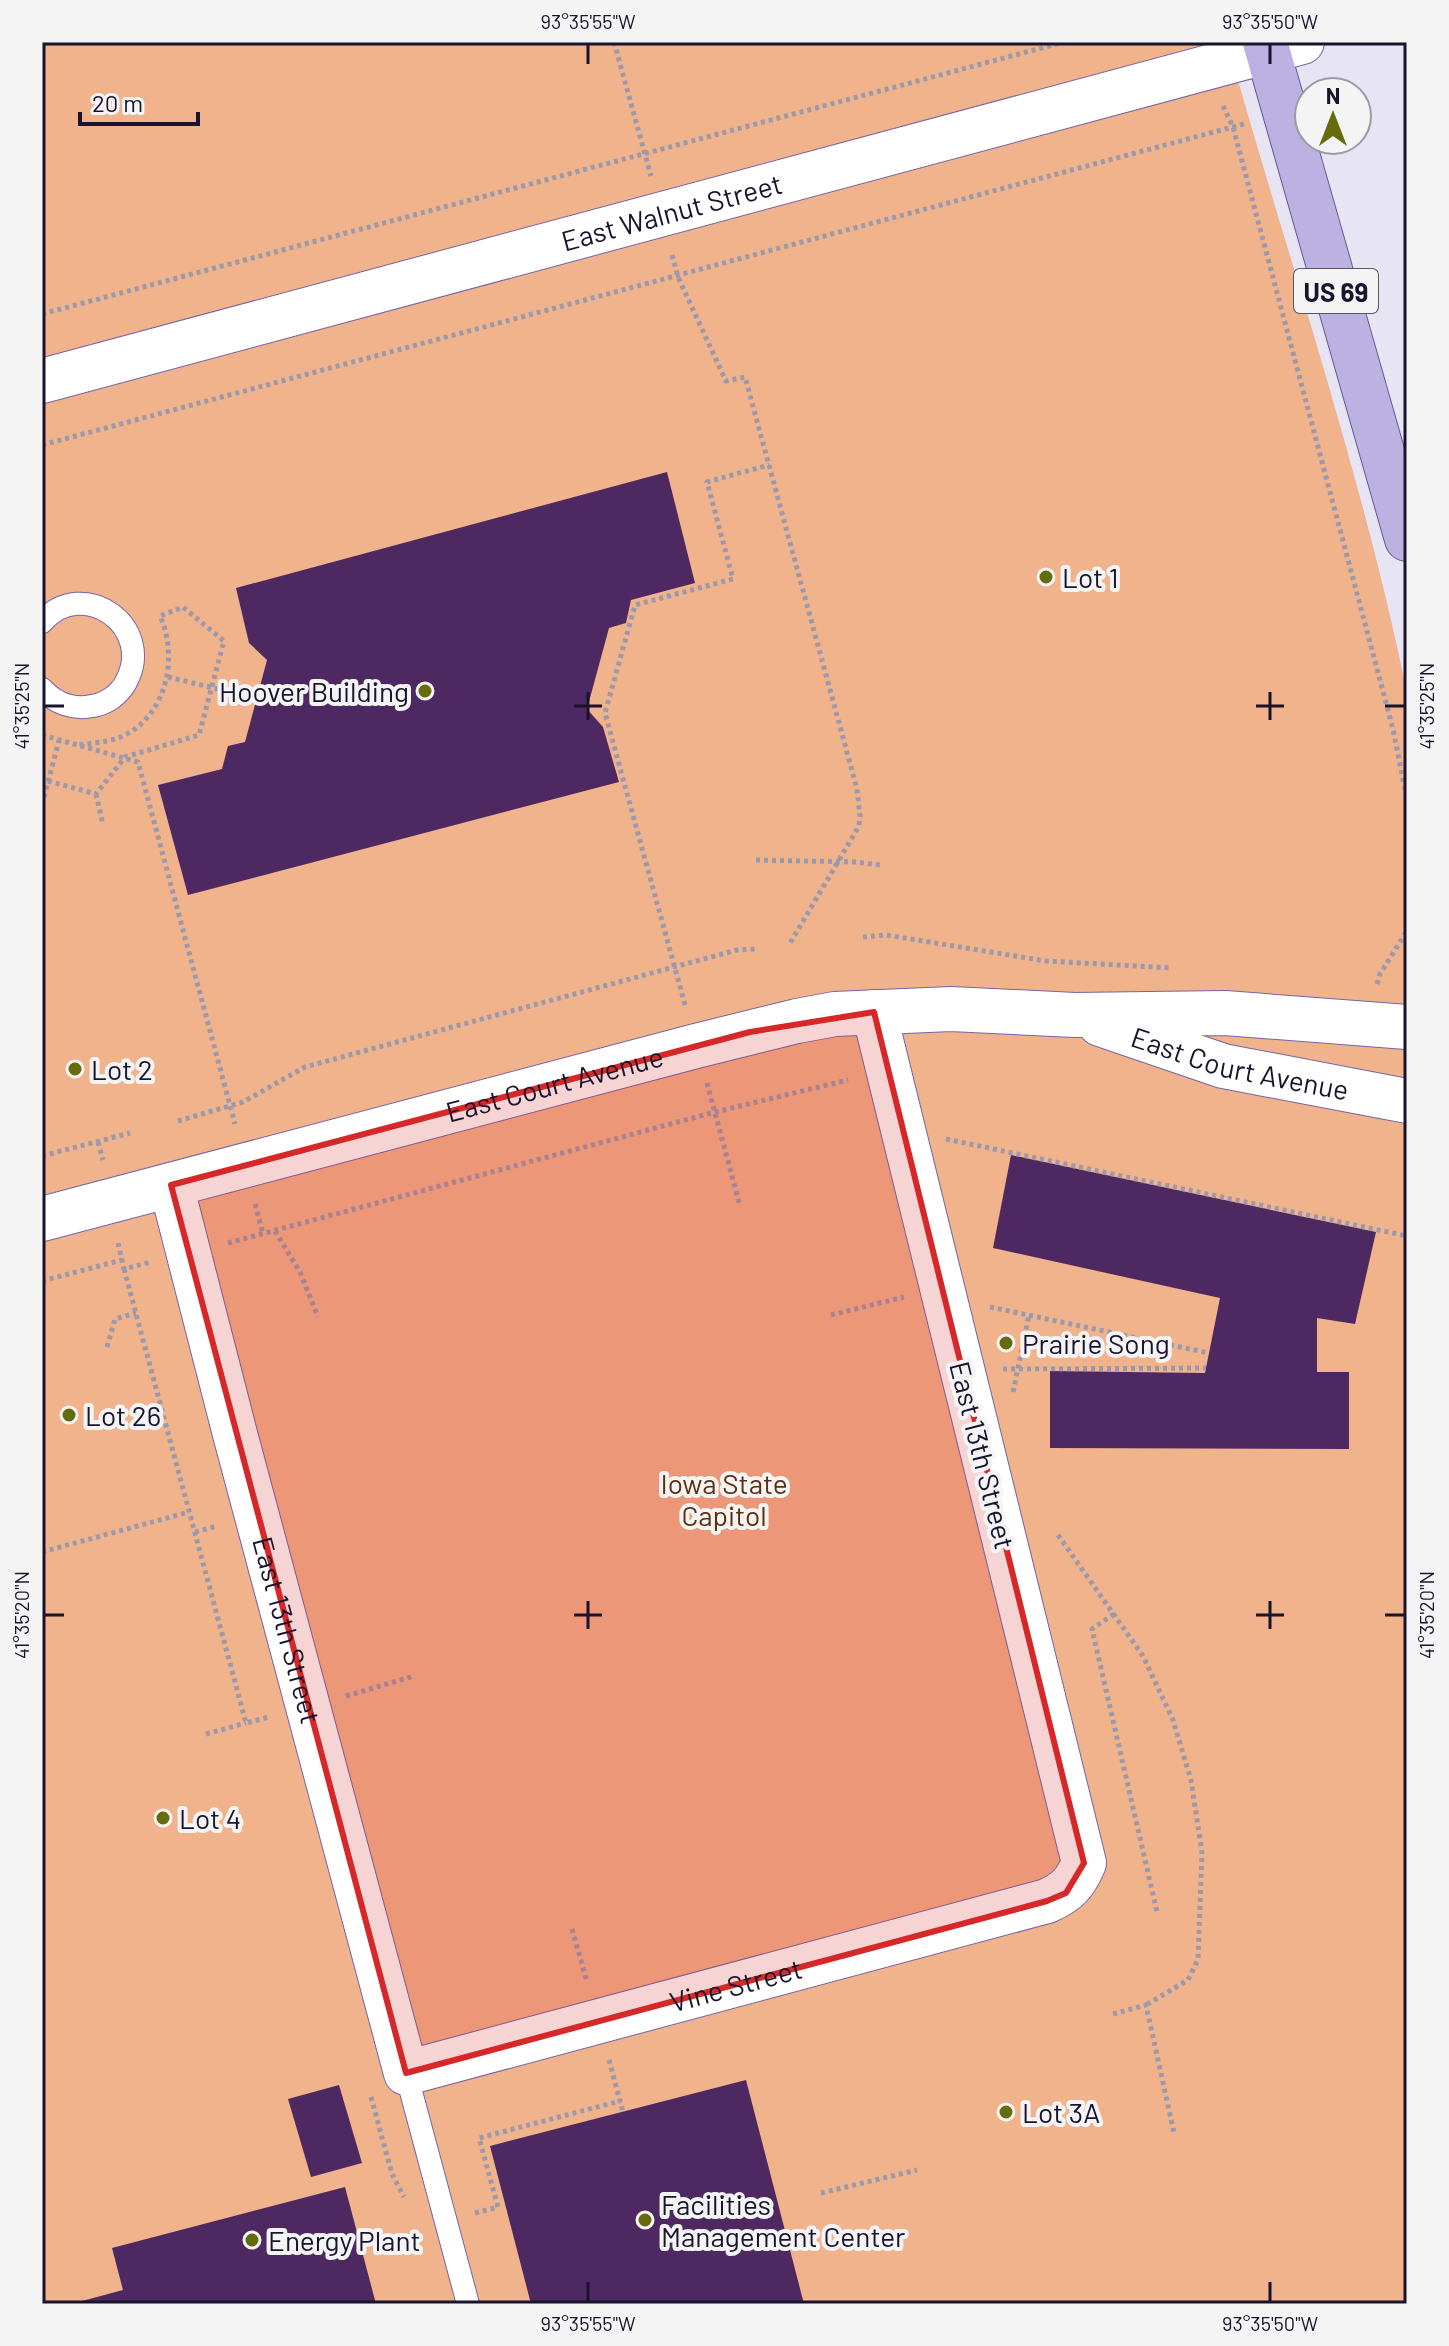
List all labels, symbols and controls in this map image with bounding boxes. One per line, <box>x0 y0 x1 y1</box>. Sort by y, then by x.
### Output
text: 93°35'55"W <box>541 9 636 33</box>
text: 93°35'50"W <box>1222 9 1318 33</box>
scale bar <box>80 76 198 126</box>
north arrow <box>1293 76 1373 156</box>
text: N <box>1326 82 1340 108</box>
text: 20 m <box>92 88 143 117</box>
street label: East Walnut Street <box>558 166 786 258</box>
road number: US 69 <box>1294 269 1378 313</box>
place label: Lot 1 <box>1062 560 1119 594</box>
marker: Lot 1 <box>1037 568 1055 586</box>
text: 41°35'25"N <box>9 663 33 749</box>
text: 41°35'25"N <box>1414 663 1438 749</box>
place label: Hoover Building <box>219 674 409 708</box>
marker: Hoover Building <box>416 682 434 700</box>
street label: East Court Avenue <box>1127 1019 1352 1107</box>
street label: East Court Avenue <box>442 1038 667 1128</box>
place label: Lot 2 <box>91 1052 153 1086</box>
marker: Lot 2 <box>66 1060 84 1078</box>
place label: Prairie Song <box>1022 1326 1170 1360</box>
marker: Prairie Song <box>997 1334 1015 1352</box>
street label: East 13th Street <box>943 1358 1023 1552</box>
place label: Lot 26 <box>85 1398 161 1432</box>
marker: Lot 26 <box>60 1406 78 1424</box>
park label: Iowa State Capitol <box>660 1466 788 1532</box>
street label: East 13th Street <box>246 1533 329 1727</box>
text: 41°35'20"N <box>9 1571 33 1659</box>
text: 41°35'20"N <box>1414 1571 1438 1659</box>
place label: Lot 4 <box>179 1801 241 1835</box>
marker: Lot 4 <box>154 1809 172 1827</box>
street label: Vine Street <box>666 1951 806 2019</box>
place label: Lot 3A <box>1022 2095 1100 2129</box>
marker: Lot 3A <box>997 2103 1015 2121</box>
place label: Facilities Management Center <box>661 2187 905 2253</box>
marker: Facilities Management Center <box>636 2211 654 2229</box>
place label: Energy Plant <box>268 2223 421 2257</box>
marker: Energy Plant <box>243 2231 261 2249</box>
text: 93°35'55"W <box>541 2311 636 2335</box>
text: 93°35'50"W <box>1222 2311 1318 2335</box>

